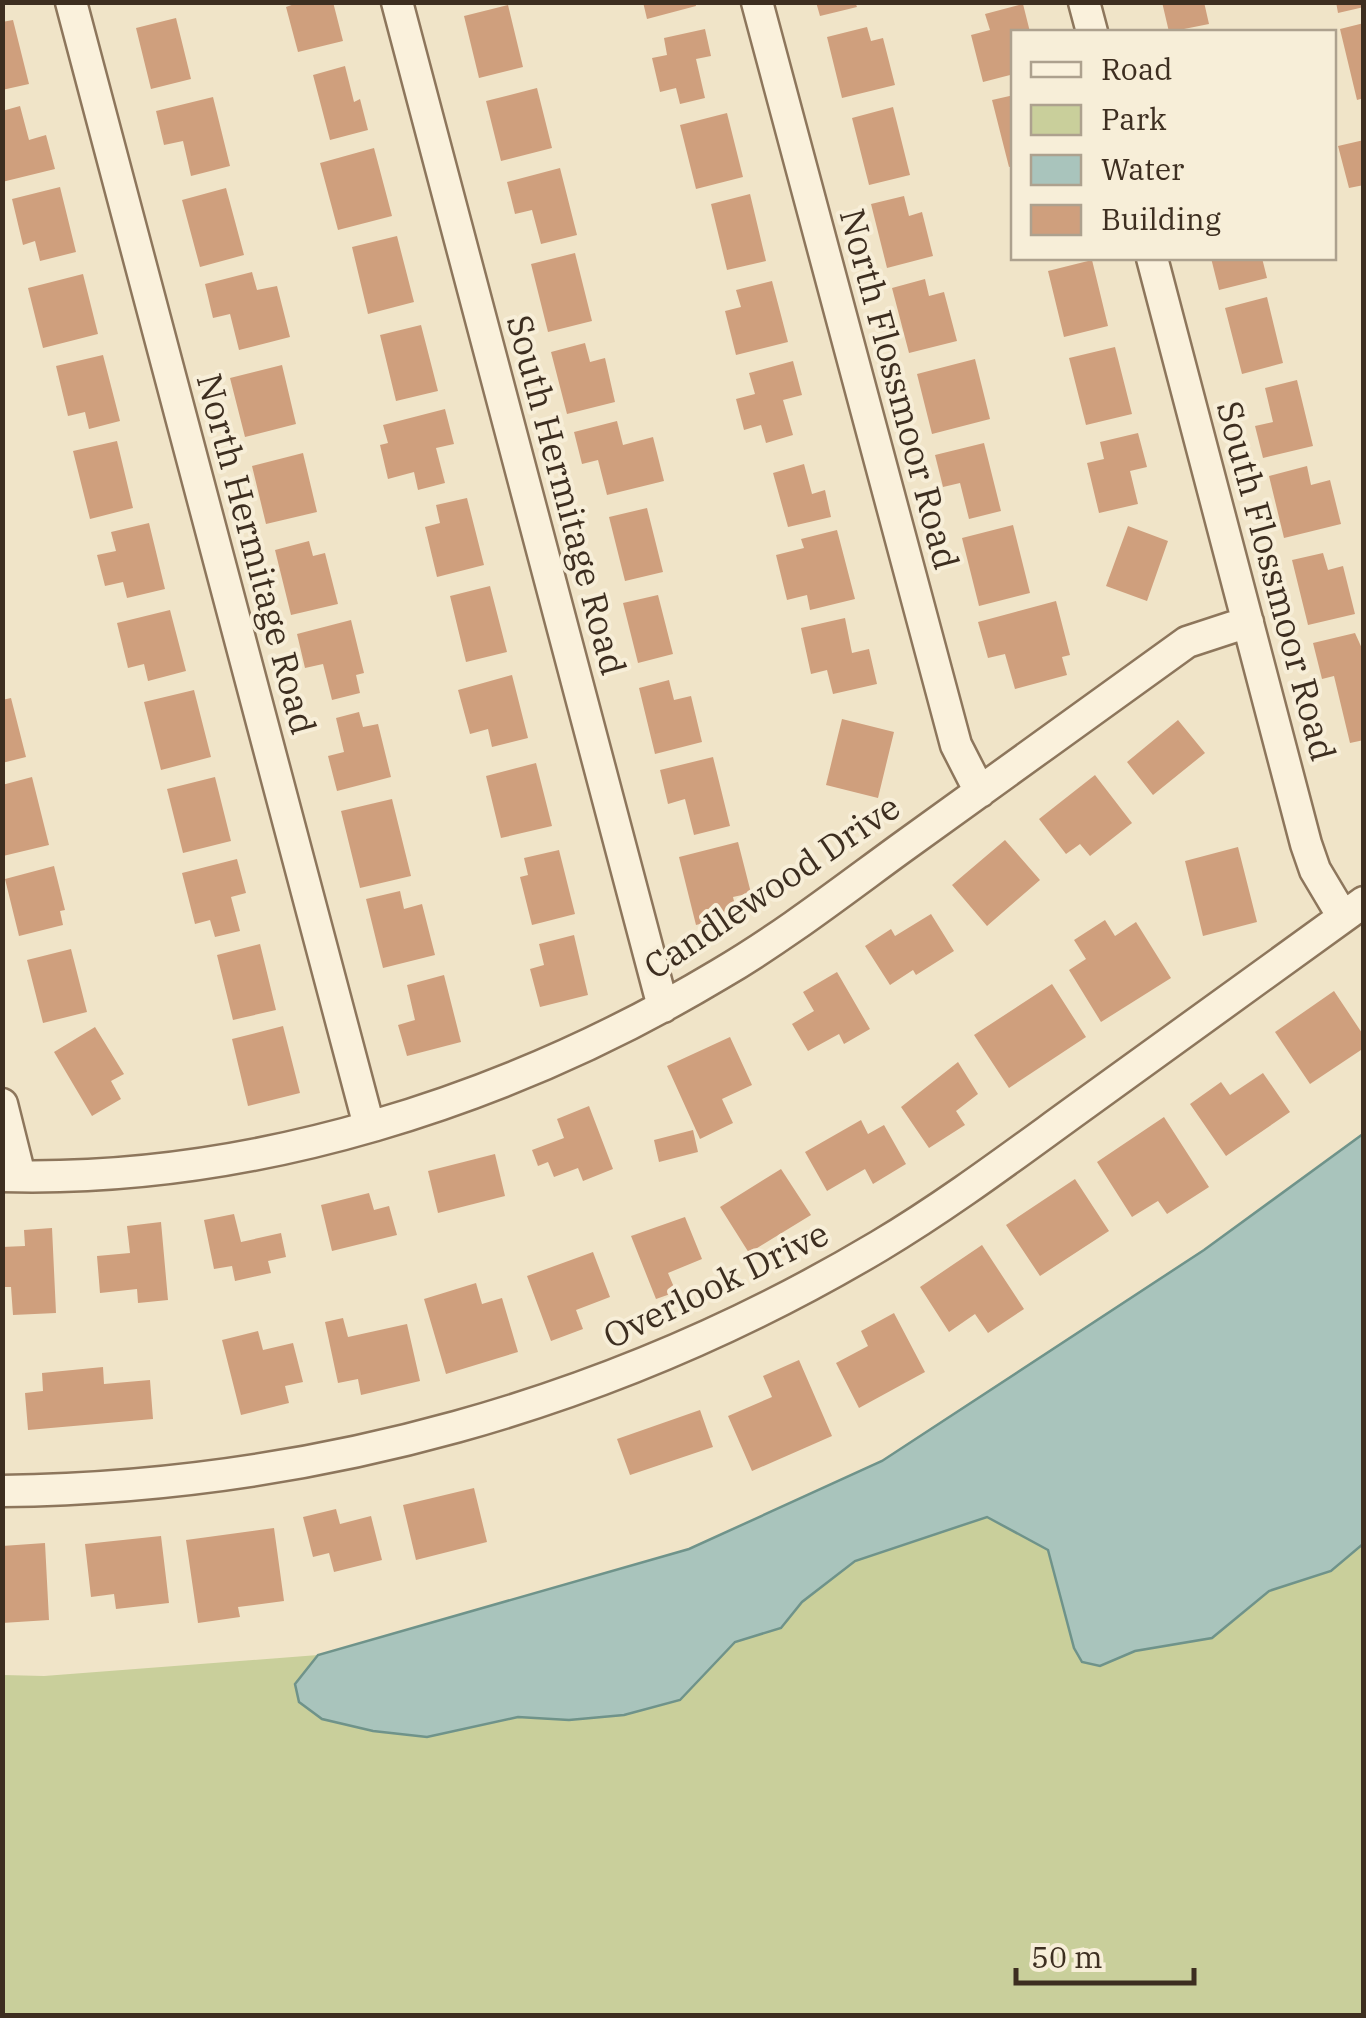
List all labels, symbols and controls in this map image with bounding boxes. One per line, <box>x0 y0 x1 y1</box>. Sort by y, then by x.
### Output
legend <box>1011 30 1336 260</box>
text: Road <box>1101 49 1173 88</box>
text: Park <box>1101 99 1167 138</box>
text: Water <box>1101 149 1184 188</box>
text: Building <box>1101 199 1221 238</box>
street label: North Flossmoor Road <box>830 203 970 574</box>
street label: South Hermitage Road <box>497 310 637 680</box>
street label: North Hermitage Road <box>187 368 327 739</box>
street label: South Flossmoor Road <box>1207 396 1347 766</box>
street label: Candlewood Drive <box>635 783 908 989</box>
street label: Overlook Drive <box>595 1210 836 1359</box>
scale bar <box>1016 1923 1194 1985</box>
text: 50 m <box>1031 1937 1103 1976</box>

